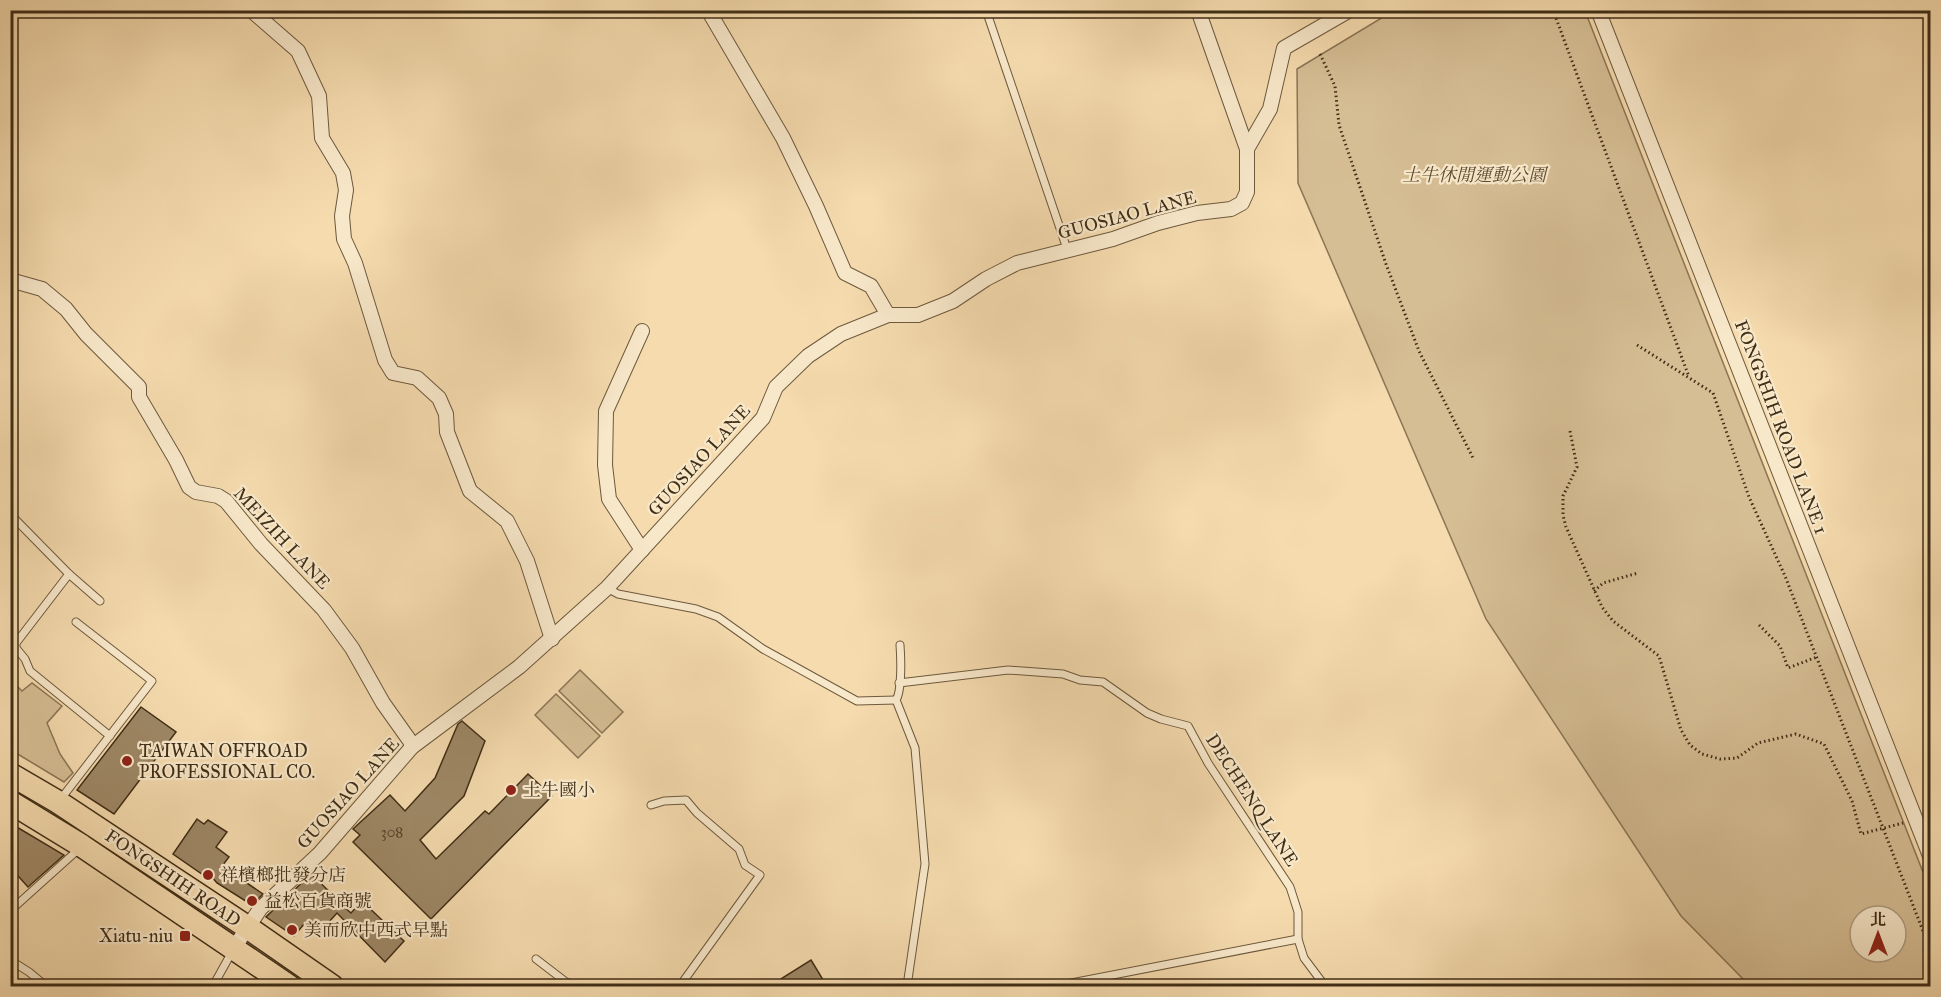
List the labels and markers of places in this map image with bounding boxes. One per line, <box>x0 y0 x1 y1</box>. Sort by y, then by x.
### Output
place label: TAIWAN OFFROAD PROFESSIONAL CO. <box>139 740 315 783</box>
marker: TAIWAN OFFROAD PROFESSIONAL CO. <box>120 754 134 768</box>
place label: 土牛國小 <box>523 779 595 801</box>
marker: 土牛國小 <box>504 783 518 797</box>
place label: 祥檳榔批發分店 <box>220 864 346 886</box>
marker: 祥檳榔批發分店 <box>201 868 215 882</box>
place label: 益松百貨商號 <box>264 890 372 912</box>
marker: 益松百貨商號 <box>245 894 259 908</box>
place label: 美而欣中西式早點 <box>304 919 448 941</box>
marker: 美而欣中西式早點 <box>285 923 299 937</box>
place label: Xiatu-niu <box>99 925 173 947</box>
marker: Xiatu-niu <box>178 929 192 943</box>

